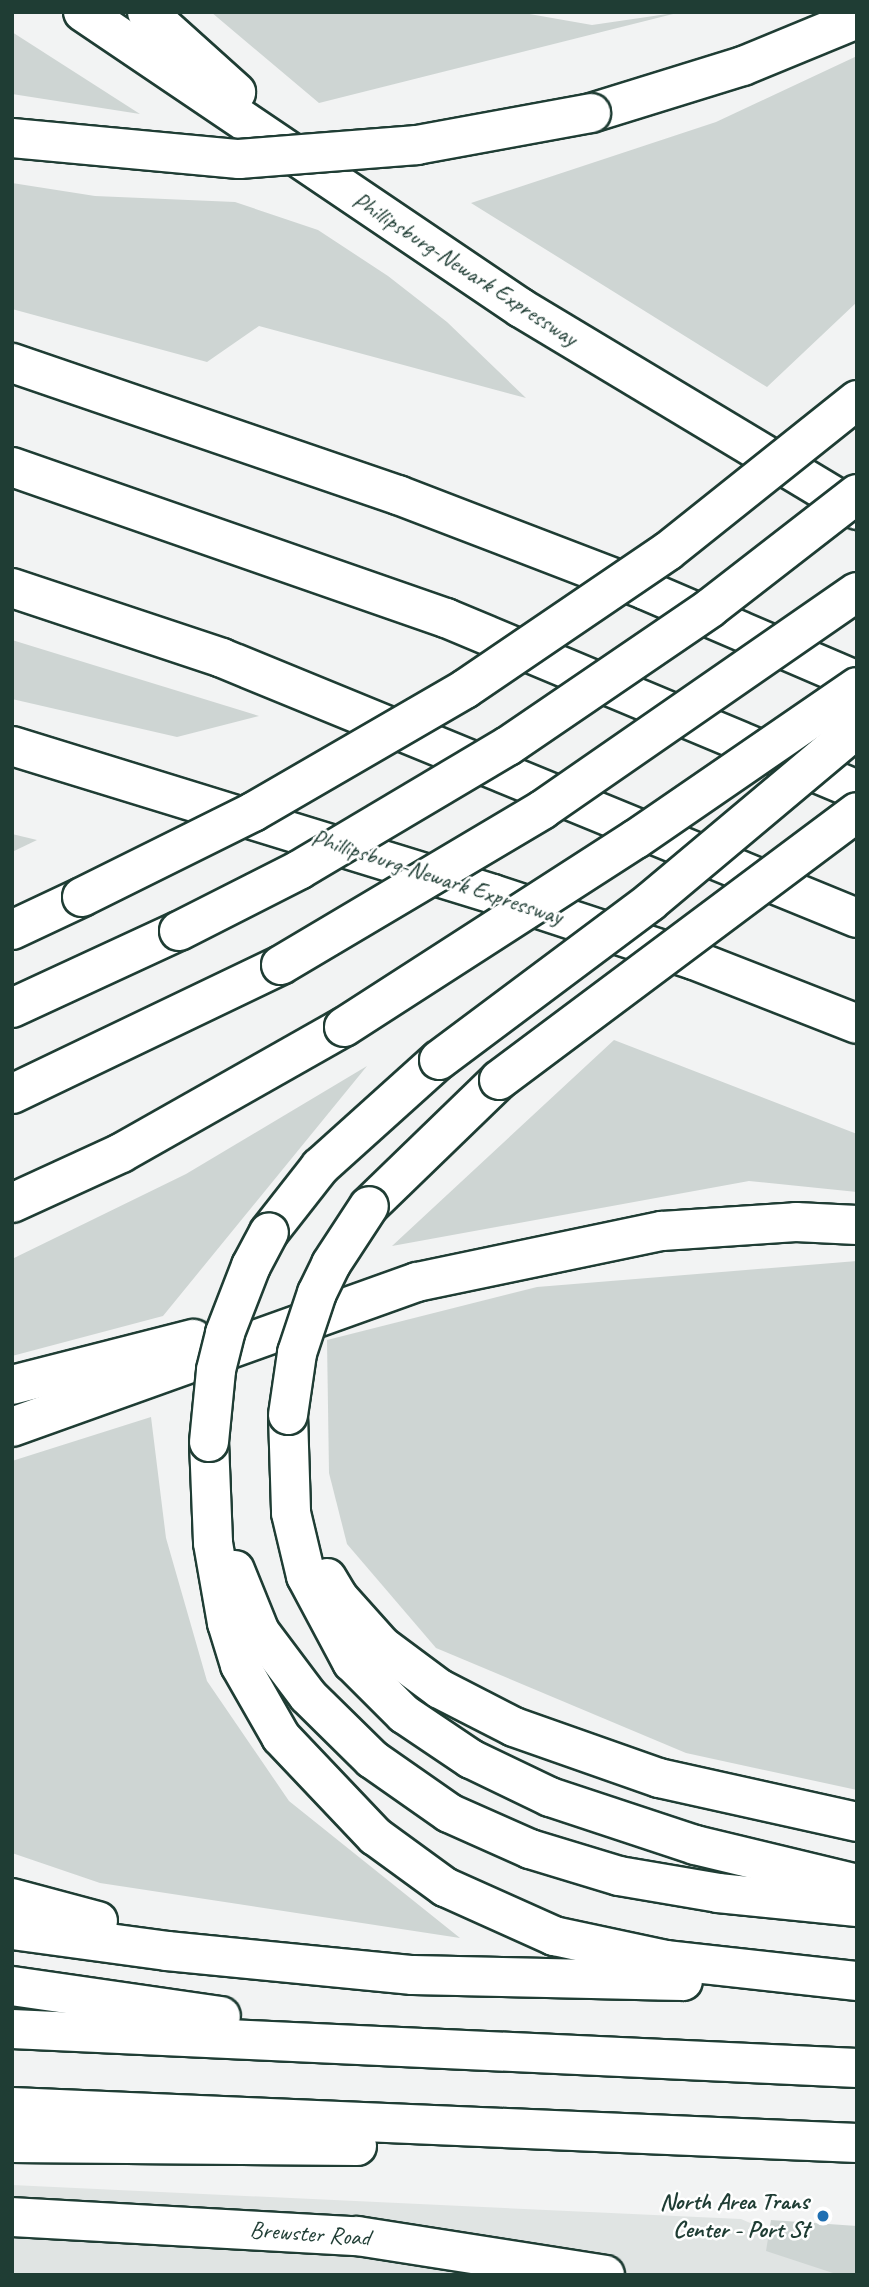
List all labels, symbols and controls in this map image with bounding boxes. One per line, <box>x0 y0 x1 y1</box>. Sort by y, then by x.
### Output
street label: Phillipsburg-Newark Expressway <box>347 186 583 352</box>
street label: Phillipsburg-Newark Expressway <box>308 823 566 931</box>
place label: North Area Trans Center - Port St <box>660 2188 809 2244</box>
marker: North Area Trans Center - Port St <box>815 2208 831 2224</box>
street label: Brewster Road <box>249 2215 371 2253</box>

